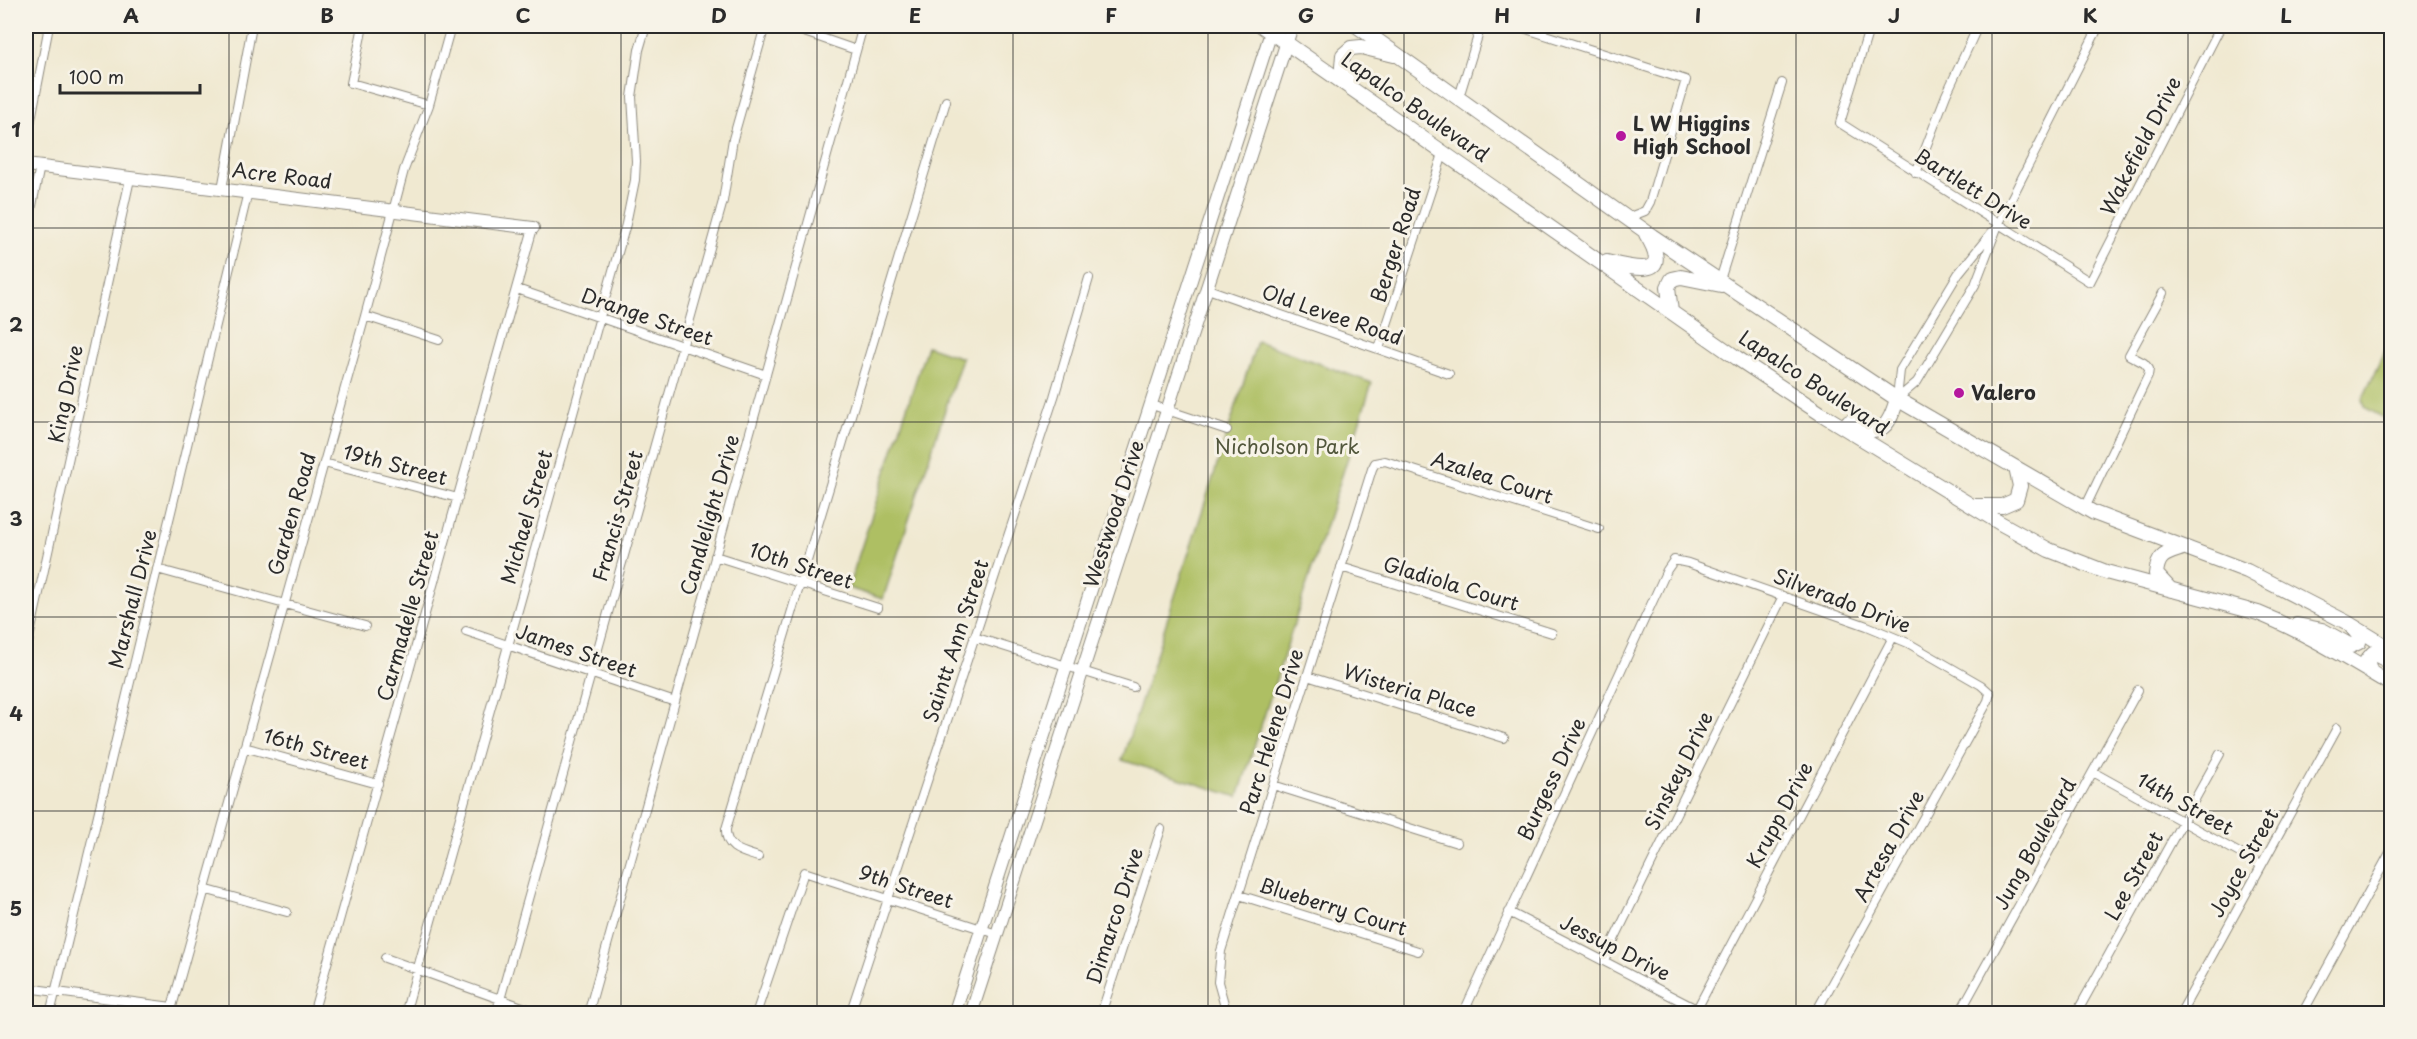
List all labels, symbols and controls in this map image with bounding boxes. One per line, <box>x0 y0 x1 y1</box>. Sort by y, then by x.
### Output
text: A <box>123 0 139 30</box>
text: B <box>320 0 334 30</box>
text: C <box>515 0 531 30</box>
text: D <box>711 0 727 30</box>
text: E <box>909 0 921 30</box>
text: F <box>1105 0 1117 30</box>
text: G <box>1298 0 1314 30</box>
text: H <box>1494 0 1510 30</box>
text: I <box>1695 0 1701 30</box>
text: J <box>1888 0 1900 30</box>
text: K <box>2083 0 2098 30</box>
text: L <box>2280 0 2292 30</box>
street label: Lapalco Boulevard <box>1336 44 1496 168</box>
scale bar <box>60 57 200 95</box>
text: 100 m <box>69 63 124 90</box>
street label: Wakefield Drive <box>2092 71 2188 220</box>
place label: L W Higgins High School <box>1633 108 1751 161</box>
text: 1 <box>11 114 21 144</box>
marker: L W Higgins High School <box>1614 129 1628 143</box>
street label: Bartlett Drive <box>1909 140 2038 236</box>
street label: Acre Road <box>231 154 334 196</box>
street label: Berger Road <box>1362 183 1428 306</box>
street label: Old Levee Road <box>1258 276 1407 352</box>
street label: Drange Street <box>577 279 717 353</box>
text: 2 <box>9 309 23 339</box>
street label: Lapalco Boulevard <box>1733 322 1896 442</box>
street label: King Drive <box>40 342 90 445</box>
place label: Valero <box>1971 377 2036 407</box>
marker: Valero <box>1952 386 1966 400</box>
street label: Candlelight Drive <box>672 431 746 599</box>
park label: Nicholson Park <box>1214 431 1360 461</box>
street label: 19th Street <box>340 436 451 492</box>
street label: Westwood Drive <box>1075 436 1151 591</box>
street label: Azalea Court <box>1428 443 1557 511</box>
street label: Michael Street <box>493 446 560 588</box>
street label: Francis Street <box>584 447 650 585</box>
street label: Garden Road <box>259 449 323 579</box>
text: 3 <box>9 503 23 533</box>
street label: Marshall Drive <box>100 526 164 671</box>
street label: Carmadelle Street <box>368 527 446 704</box>
street label: 10th Street <box>746 534 857 596</box>
street label: Gladiola Court <box>1380 548 1523 618</box>
street label: Saintt Ann Street <box>915 555 996 726</box>
street label: Silverado Drive <box>1769 560 1915 640</box>
street label: James Street <box>512 615 641 685</box>
street label: Parc Helene Drive <box>1231 645 1311 819</box>
street label: Wisteria Place <box>1340 656 1481 725</box>
text: 4 <box>9 698 23 728</box>
street label: Sinskey Drive <box>1636 706 1720 835</box>
street label: Burgess Drive <box>1509 712 1593 845</box>
street label: 16th Street <box>260 720 372 777</box>
street label: Krupp Drive <box>1738 756 1820 873</box>
street label: 14th Street <box>2132 764 2239 842</box>
street label: Jung Boulevard <box>1985 772 2083 915</box>
street label: Artesa Drive <box>1845 784 1931 907</box>
street label: Joyce Street <box>2201 803 2285 923</box>
street label: Lee Street <box>2096 825 2170 926</box>
street label: Dimarco Drive <box>1078 843 1150 988</box>
street label: 9th Street <box>855 857 957 915</box>
street label: Blueberry Court <box>1256 869 1411 943</box>
text: 5 <box>10 893 22 923</box>
street label: Jessup Drive <box>1555 906 1676 988</box>

